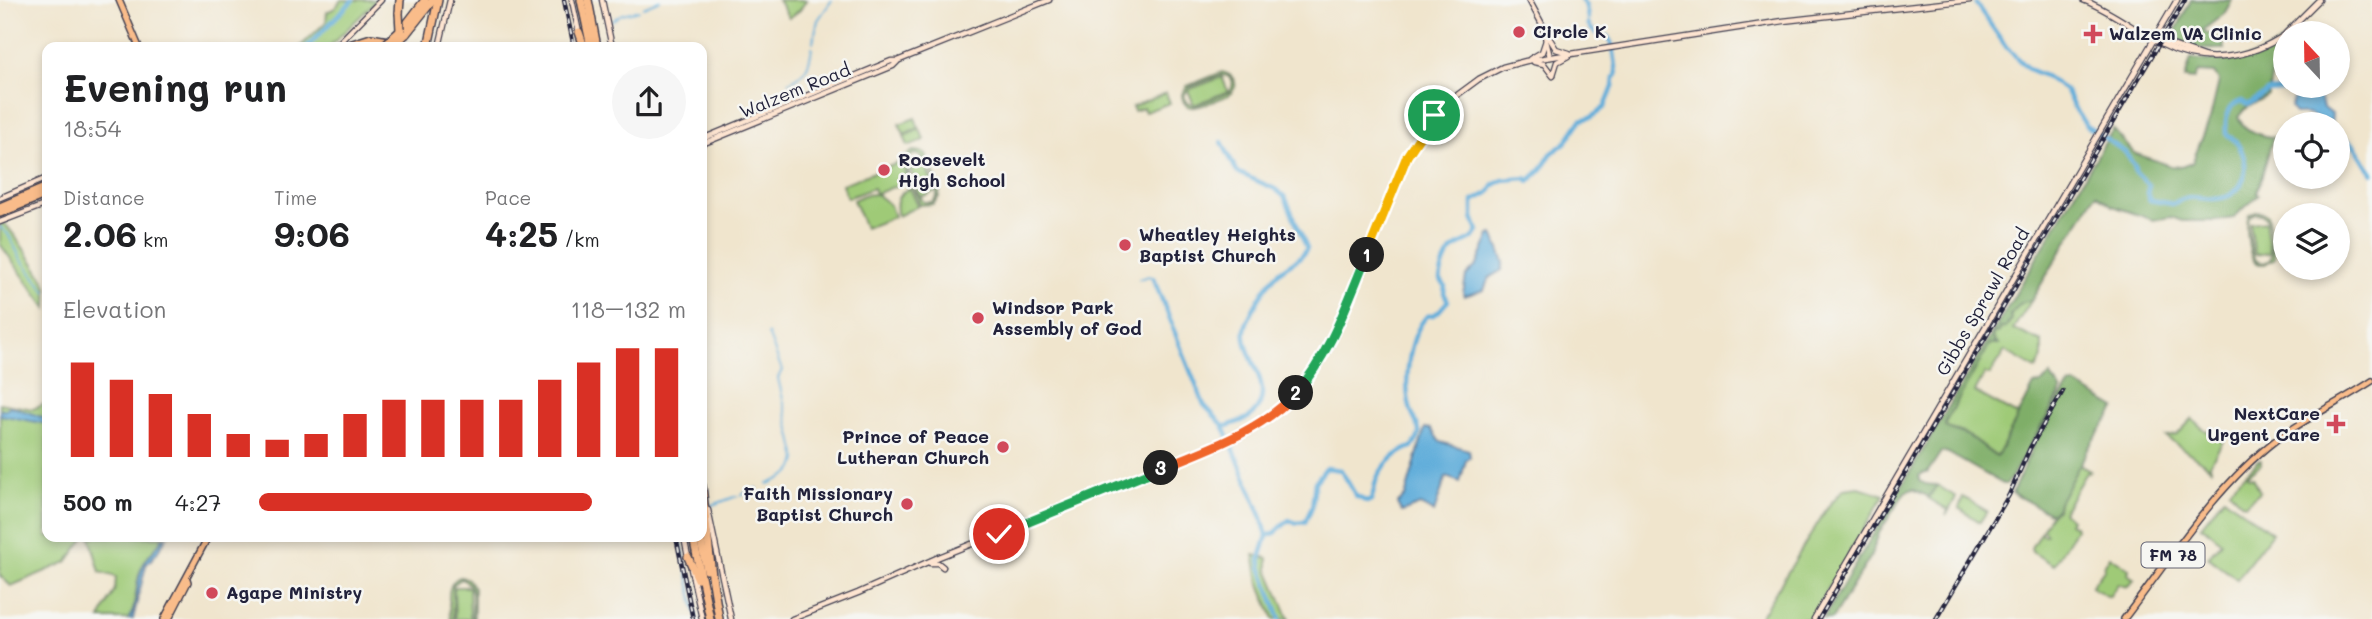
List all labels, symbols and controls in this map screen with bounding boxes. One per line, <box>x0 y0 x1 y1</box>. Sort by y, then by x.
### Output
place label: Circle K <box>1533 19 1607 43</box>
place label: Walzem VA Clinic <box>2109 21 2262 45</box>
north arrow <box>2273 21 2350 98</box>
map controls <box>2273 21 2350 280</box>
marker: Circle K <box>1511 24 1527 40</box>
marker: Walzem VA Clinic <box>2083 24 2103 44</box>
street label: Walzem Road <box>736 57 854 123</box>
text: Evening run <box>63 62 287 112</box>
button: share <box>612 65 686 139</box>
pin <box>1404 85 1464 145</box>
icon: arrive <box>1415 96 1453 134</box>
button: locate <box>2273 112 2350 189</box>
text: 18:54 <box>63 113 121 143</box>
place label: Roosevelt High School <box>898 147 1005 192</box>
marker: Roosevelt High School <box>876 162 892 178</box>
text: Distance <box>63 185 145 210</box>
text: Time <box>274 185 317 210</box>
text: Pace <box>485 185 531 210</box>
button: layers <box>2273 203 2350 280</box>
text: 2.06 <box>63 210 137 256</box>
text: 9:06 <box>274 210 350 256</box>
text: 4:25 <box>485 210 558 256</box>
place label: Wheatley Heights Baptist Church <box>1139 222 1296 267</box>
street label: Gibbs Sprawl Road <box>1930 223 2034 380</box>
text: km <box>137 227 168 252</box>
text: /km <box>558 227 600 252</box>
marker: Wheatley Heights Baptist Church <box>1117 237 1133 253</box>
pin: 1 <box>1350 238 1384 272</box>
text: 1 <box>1362 242 1371 267</box>
text: Elevation <box>63 294 166 324</box>
text: 118–132 m <box>570 294 686 324</box>
place label: Windsor Park Assembly of God <box>992 295 1142 340</box>
marker: Windsor Park Assembly of God <box>970 310 986 326</box>
pin: 2 <box>1278 376 1314 410</box>
text: 2 <box>1290 380 1301 405</box>
place label: NextCare Urgent Care <box>2207 401 2320 446</box>
marker: NextCare Urgent Care <box>2326 414 2346 434</box>
place label: Prince of Peace Lutheran Church <box>837 424 989 469</box>
marker: Prince of Peace Lutheran Church <box>995 439 1011 455</box>
pin: 3 <box>1144 450 1178 486</box>
text: 3 <box>1155 455 1166 480</box>
place label: Faith Missionary Baptist Church <box>743 481 893 526</box>
text: 500 m <box>63 487 133 517</box>
text: 4:27 <box>175 487 221 517</box>
marker: Faith Missionary Baptist Church <box>899 496 915 512</box>
pin <box>969 504 1029 564</box>
icon: check <box>980 515 1018 553</box>
road number: FM 78 <box>2142 542 2204 568</box>
place label: Agape Ministry <box>226 580 362 604</box>
marker: Agape Ministry <box>204 585 220 601</box>

